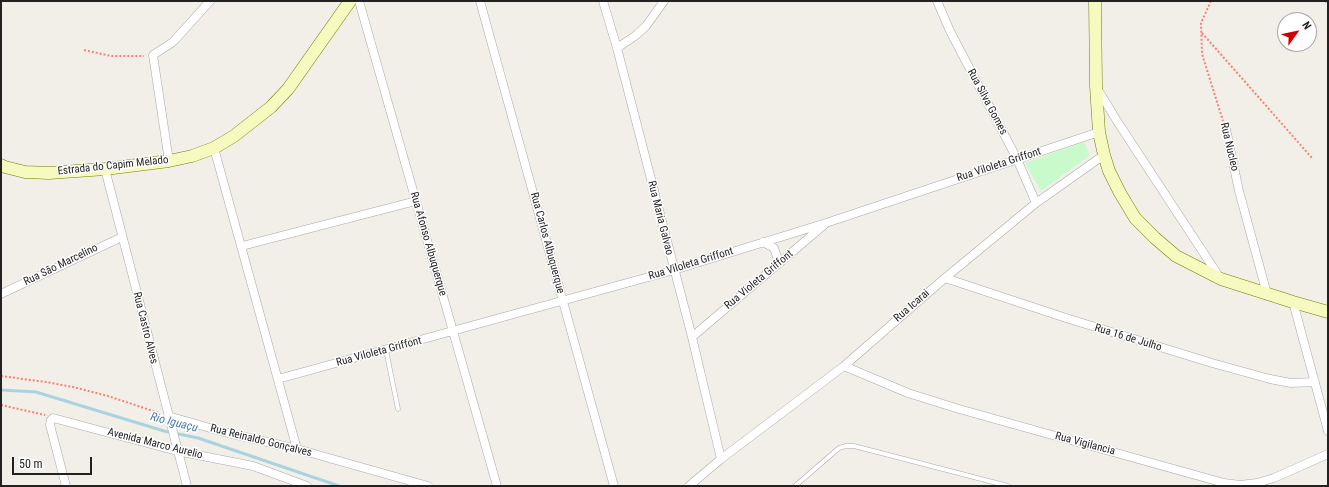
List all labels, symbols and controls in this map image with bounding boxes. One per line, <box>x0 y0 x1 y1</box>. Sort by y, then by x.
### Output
north arrow <box>1277 12 1317 52</box>
text: N <box>1299 19 1314 32</box>
street label: Rua Silva Gomes <box>964 67 1010 137</box>
street label: Rua Nucleo <box>1217 121 1241 173</box>
street label: Rua Viloleta Griffont <box>955 145 1043 185</box>
street label: Estrada do Capim Melado <box>57 154 169 178</box>
street label: Rua Maria Galvao <box>644 180 676 256</box>
street label: Rua Afonso Albuquerque <box>407 191 449 297</box>
street label: Rua Carlos Albuquerque <box>527 191 567 295</box>
street label: Rua Sāo Marcelino <box>22 241 100 289</box>
street label: Rua Viloleta Griffont <box>647 245 735 283</box>
street label: Rua Violeta Griffont <box>722 248 796 312</box>
street label: Rua Icarai <box>891 287 933 325</box>
street label: Rua Castro Alves <box>130 291 160 365</box>
street label: Rua 16 de Julho <box>1093 322 1163 354</box>
street label: Rua Viloleta Griffont <box>335 334 423 370</box>
water label: Rio Iguaçu <box>149 410 199 436</box>
street label: Rua Reinaldo Gonçalves <box>209 422 313 460</box>
street label: Avenida Marco Aurelio <box>106 426 204 462</box>
street label: Rua Vigilancia <box>1054 430 1116 458</box>
scale bar <box>14 449 94 475</box>
text: 50 m <box>19 457 43 471</box>

